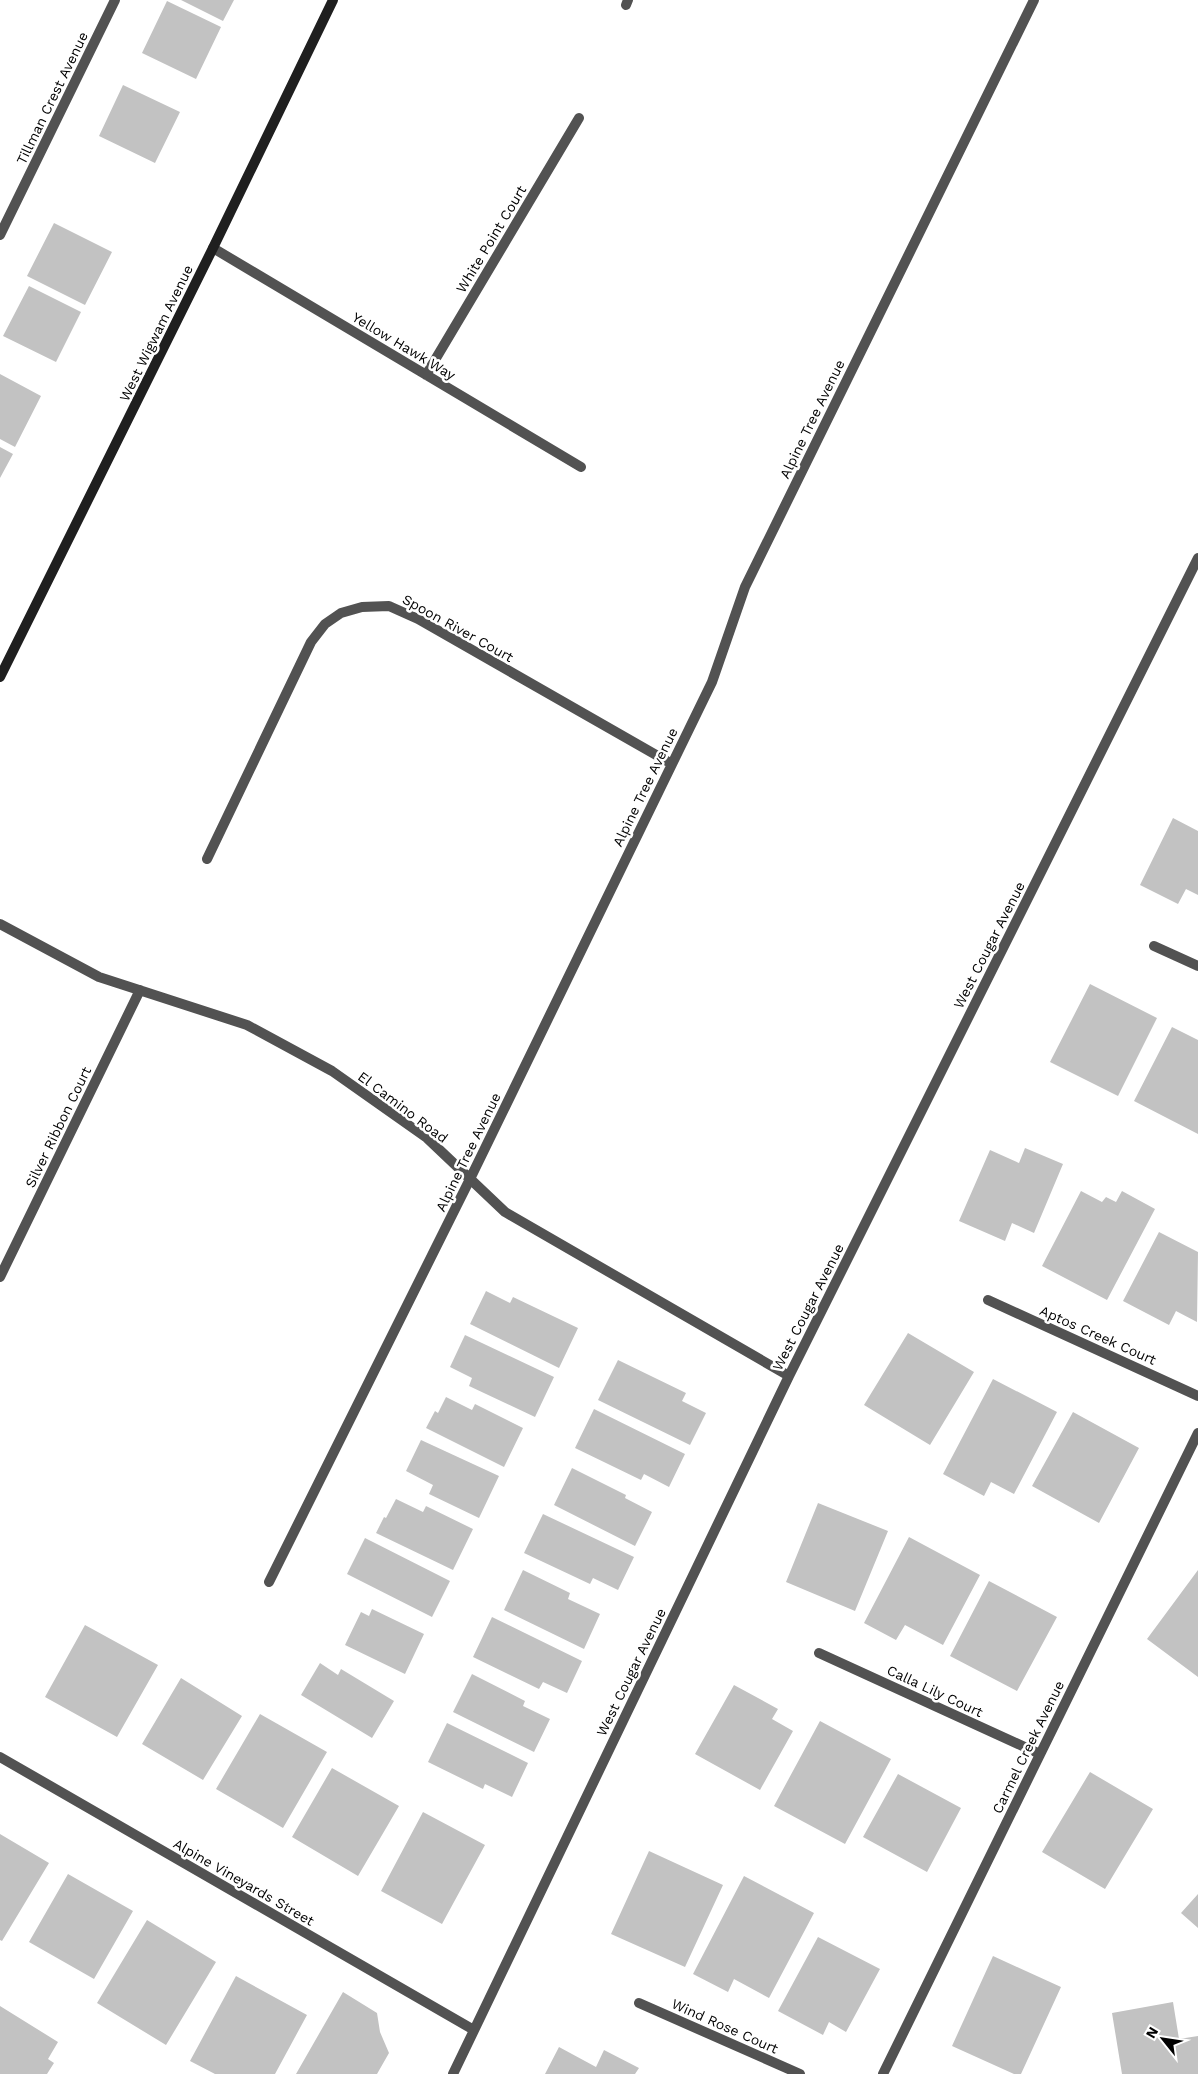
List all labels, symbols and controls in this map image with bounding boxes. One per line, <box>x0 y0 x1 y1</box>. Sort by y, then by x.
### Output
street label: Tillman Crest Avenue <box>13 29 91 167</box>
street label: White Point Court <box>453 182 529 295</box>
street label: West Wigwam Avenue <box>116 262 196 404</box>
street label: Yellow Hawk Way <box>350 309 459 383</box>
street label: Alpine Tree Avenue <box>776 357 848 481</box>
street label: Spoon River Court <box>400 591 516 665</box>
street label: Alpine Tree Avenue <box>609 725 681 849</box>
street label: West Cougar Avenue <box>950 879 1028 1011</box>
street label: Silver Ribbon Court <box>22 1064 94 1190</box>
street label: El Camino Road <box>355 1068 451 1146</box>
street label: Alpine Tree Avenue <box>432 1090 504 1214</box>
street label: West Cougar Avenue <box>769 1241 847 1373</box>
street label: Aptos Creek Court <box>1037 1302 1159 1368</box>
street label: West Cougar Avenue <box>593 1605 669 1739</box>
street label: Calla Lily Court <box>885 1662 986 1720</box>
street label: Carmel Creek Avenue <box>989 1678 1067 1816</box>
street label: Alpine Vineyards Street <box>171 1835 317 1929</box>
street label: Wind Rose Court <box>669 1995 781 2057</box>
north arrow <box>1138 2014 1188 2064</box>
text: N <box>1142 2024 1161 2041</box>

